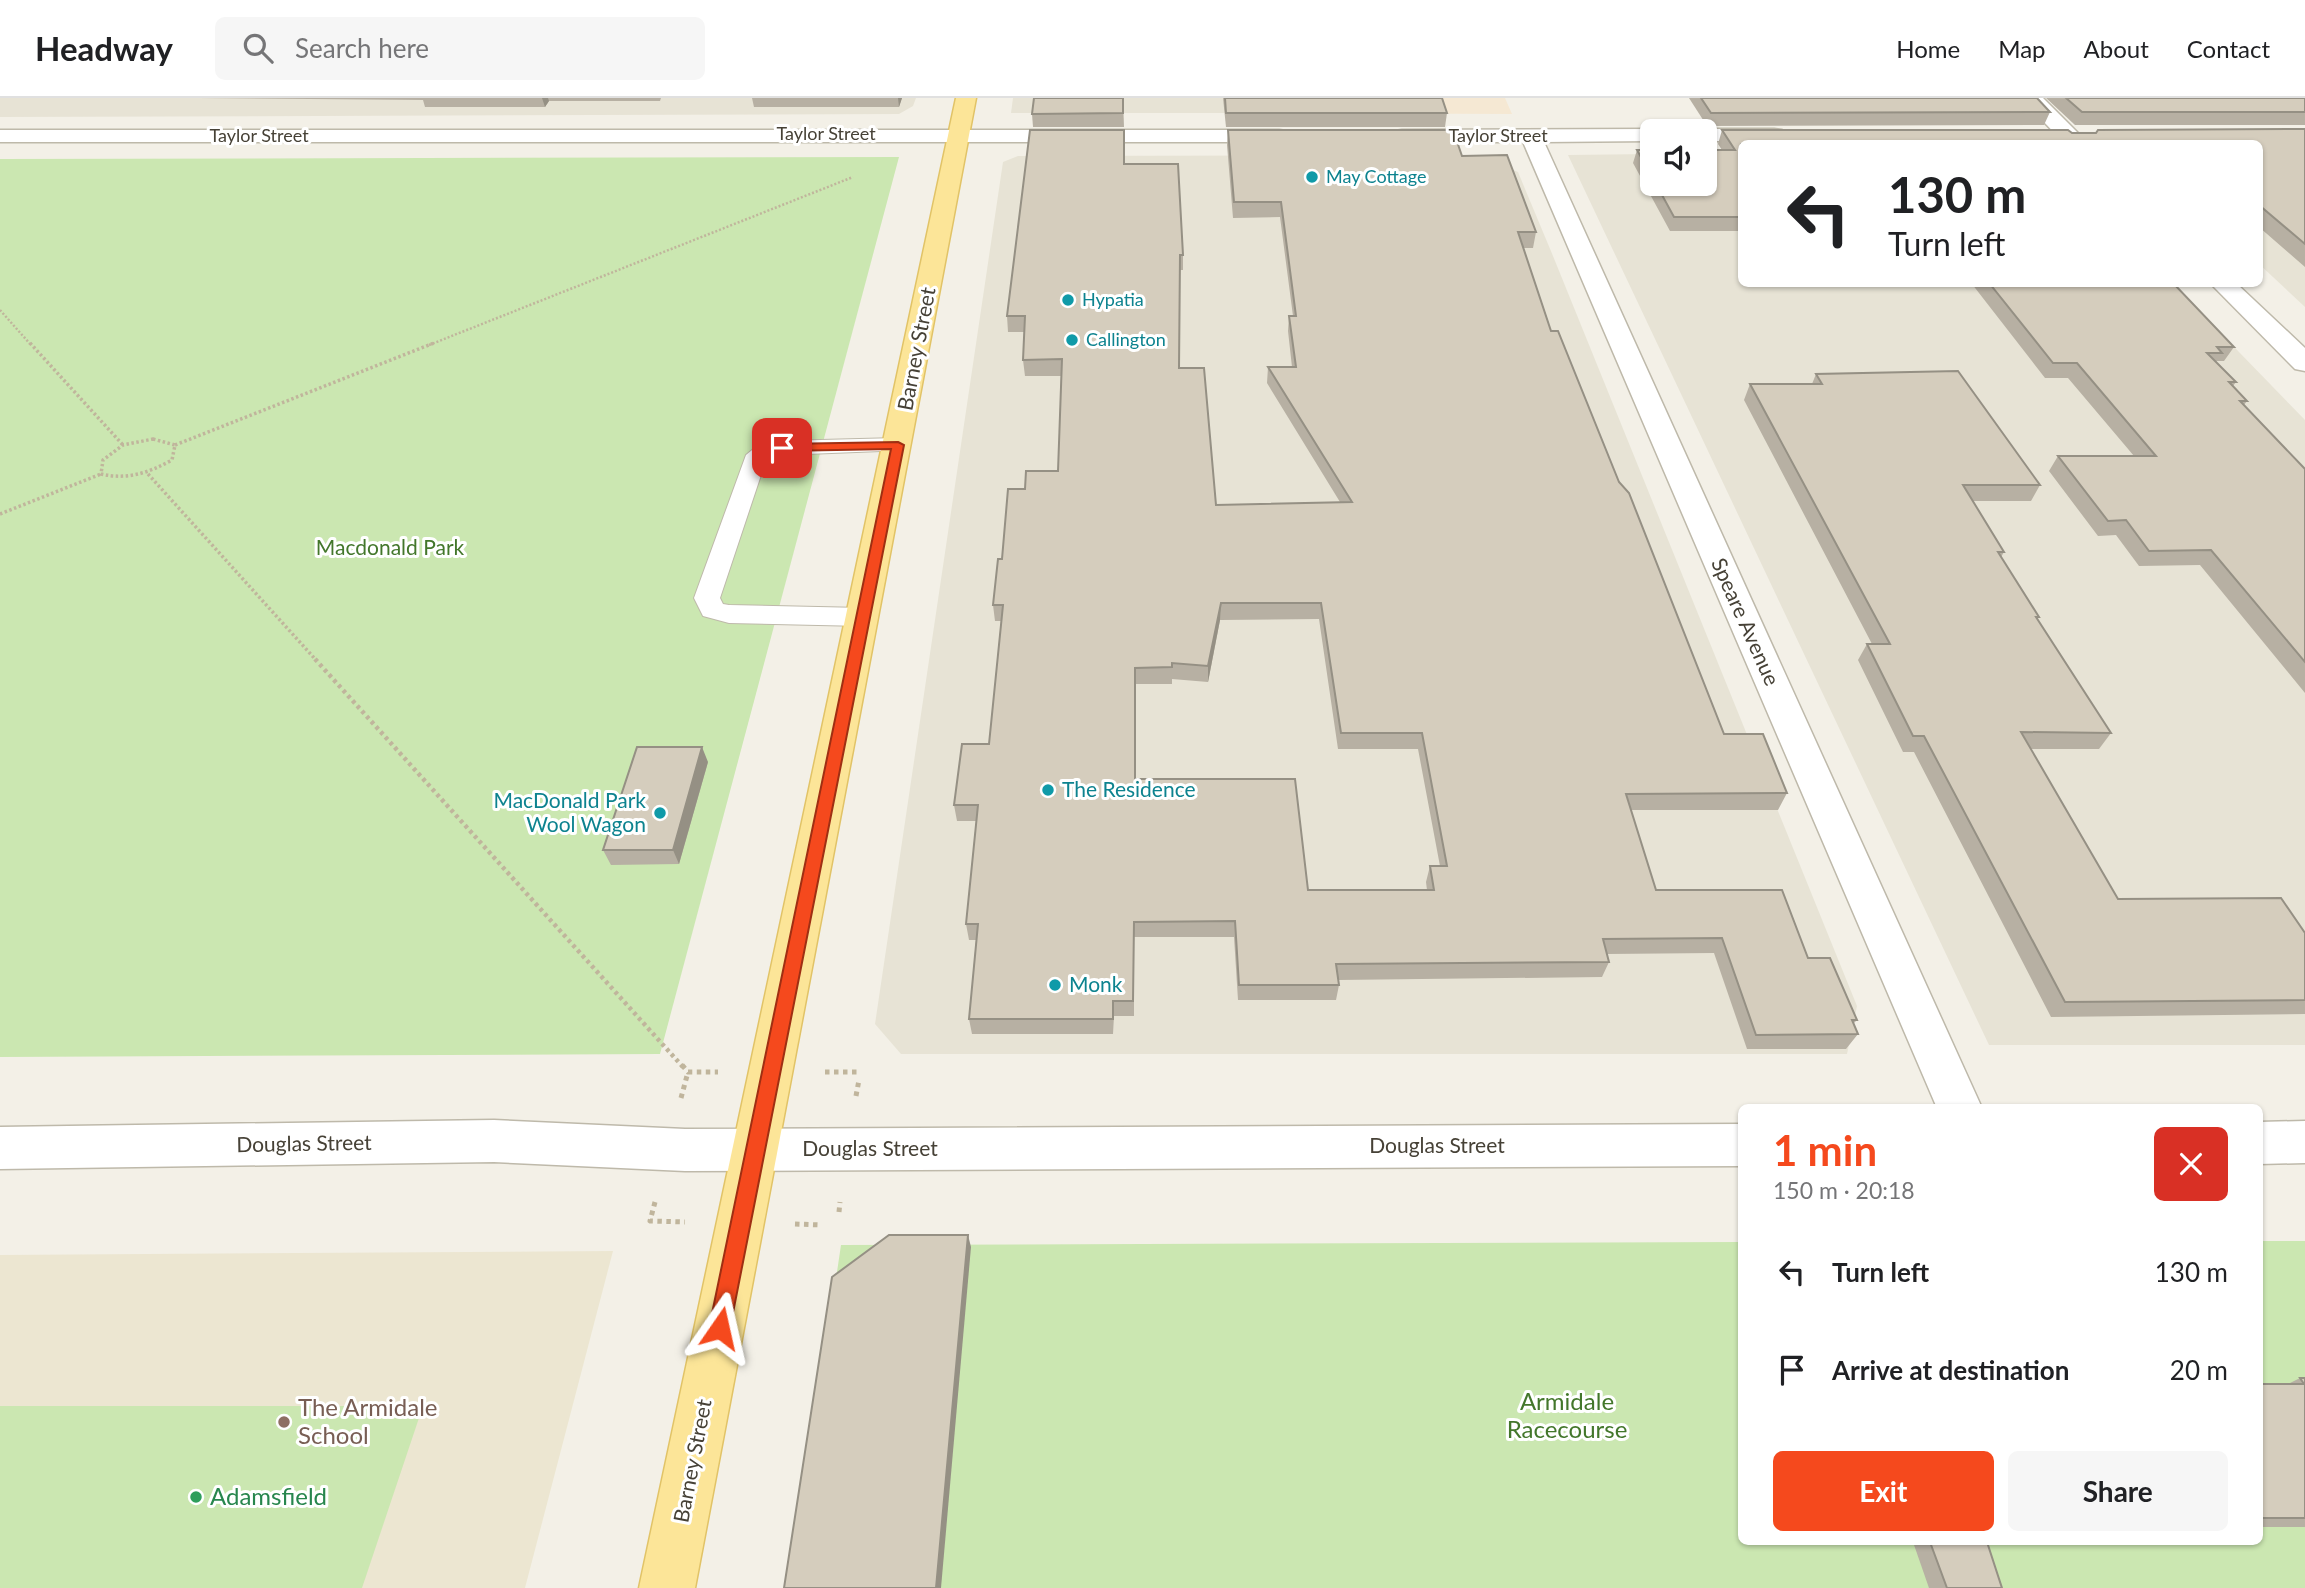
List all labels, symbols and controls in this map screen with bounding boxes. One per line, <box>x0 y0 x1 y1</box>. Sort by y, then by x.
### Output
search box <box>215 17 705 80</box>
text: Headway <box>35 28 173 68</box>
icon: search <box>239 29 277 67</box>
text: Search here <box>295 32 429 64</box>
text: Home <box>1896 34 1960 63</box>
text: Map <box>1998 34 2046 63</box>
text: About <box>2084 34 2149 63</box>
text: Contact <box>2187 34 2270 63</box>
map controls <box>1640 119 1717 196</box>
button: sound <box>1640 119 1717 196</box>
street label: Taylor Street <box>776 122 876 144</box>
street label: Taylor Street <box>209 124 309 146</box>
street label: Taylor Street <box>1448 124 1548 146</box>
place label: May Cottage <box>1326 165 1426 187</box>
text: 130 m <box>1888 165 2026 223</box>
icon: left <box>1773 168 1864 259</box>
marker: May Cottage <box>1304 169 1320 185</box>
text: Turn left <box>1888 224 2005 263</box>
street label: Barney Street <box>891 285 940 412</box>
place label: Hypatia <box>1082 288 1144 310</box>
marker: Hypatia <box>1060 292 1076 308</box>
place label: Callington <box>1086 328 1166 350</box>
marker: Callington <box>1064 332 1080 348</box>
pin <box>752 418 812 478</box>
icon: arrive <box>763 429 801 467</box>
park label: Macdonald Park <box>316 534 465 559</box>
street label: Speare Avenue <box>1707 554 1786 689</box>
place label: The Residence <box>1062 776 1196 801</box>
marker: The Residence <box>1040 782 1056 798</box>
place label: MacDonald Park Wool Wagon <box>493 787 646 836</box>
marker: MacDonald Park Wool Wagon <box>652 805 668 821</box>
place label: Monk <box>1069 971 1123 996</box>
marker: Monk <box>1047 977 1063 993</box>
text: 1 min <box>1773 1125 1877 1175</box>
button: close <box>2154 1127 2228 1201</box>
street label: Douglas Street <box>236 1129 372 1156</box>
street label: Douglas Street <box>1369 1132 1505 1157</box>
street label: Douglas Street <box>802 1135 938 1160</box>
text: 150 m · 20:18 <box>1773 1176 1915 1204</box>
icon: left <box>1773 1253 1811 1291</box>
text: Turn left <box>1832 1256 1929 1288</box>
text: 130 m <box>2155 1256 2228 1288</box>
position arrow <box>683 1291 757 1365</box>
icon: arrive <box>1773 1351 1811 1389</box>
text: Arrive at destination <box>1832 1354 2069 1386</box>
text: 20 m <box>2170 1354 2228 1386</box>
park label: Armidale Racecourse <box>1507 1386 1627 1443</box>
place label: The Armidale School <box>298 1392 438 1449</box>
street label: Barney Street <box>667 1397 716 1524</box>
marker: The Armidale School <box>276 1414 292 1430</box>
button: Exit <box>1773 1451 1994 1531</box>
button: Share <box>2008 1451 2228 1531</box>
place label: Adamsfield <box>210 1481 327 1510</box>
marker: Adamsfield <box>188 1489 204 1505</box>

